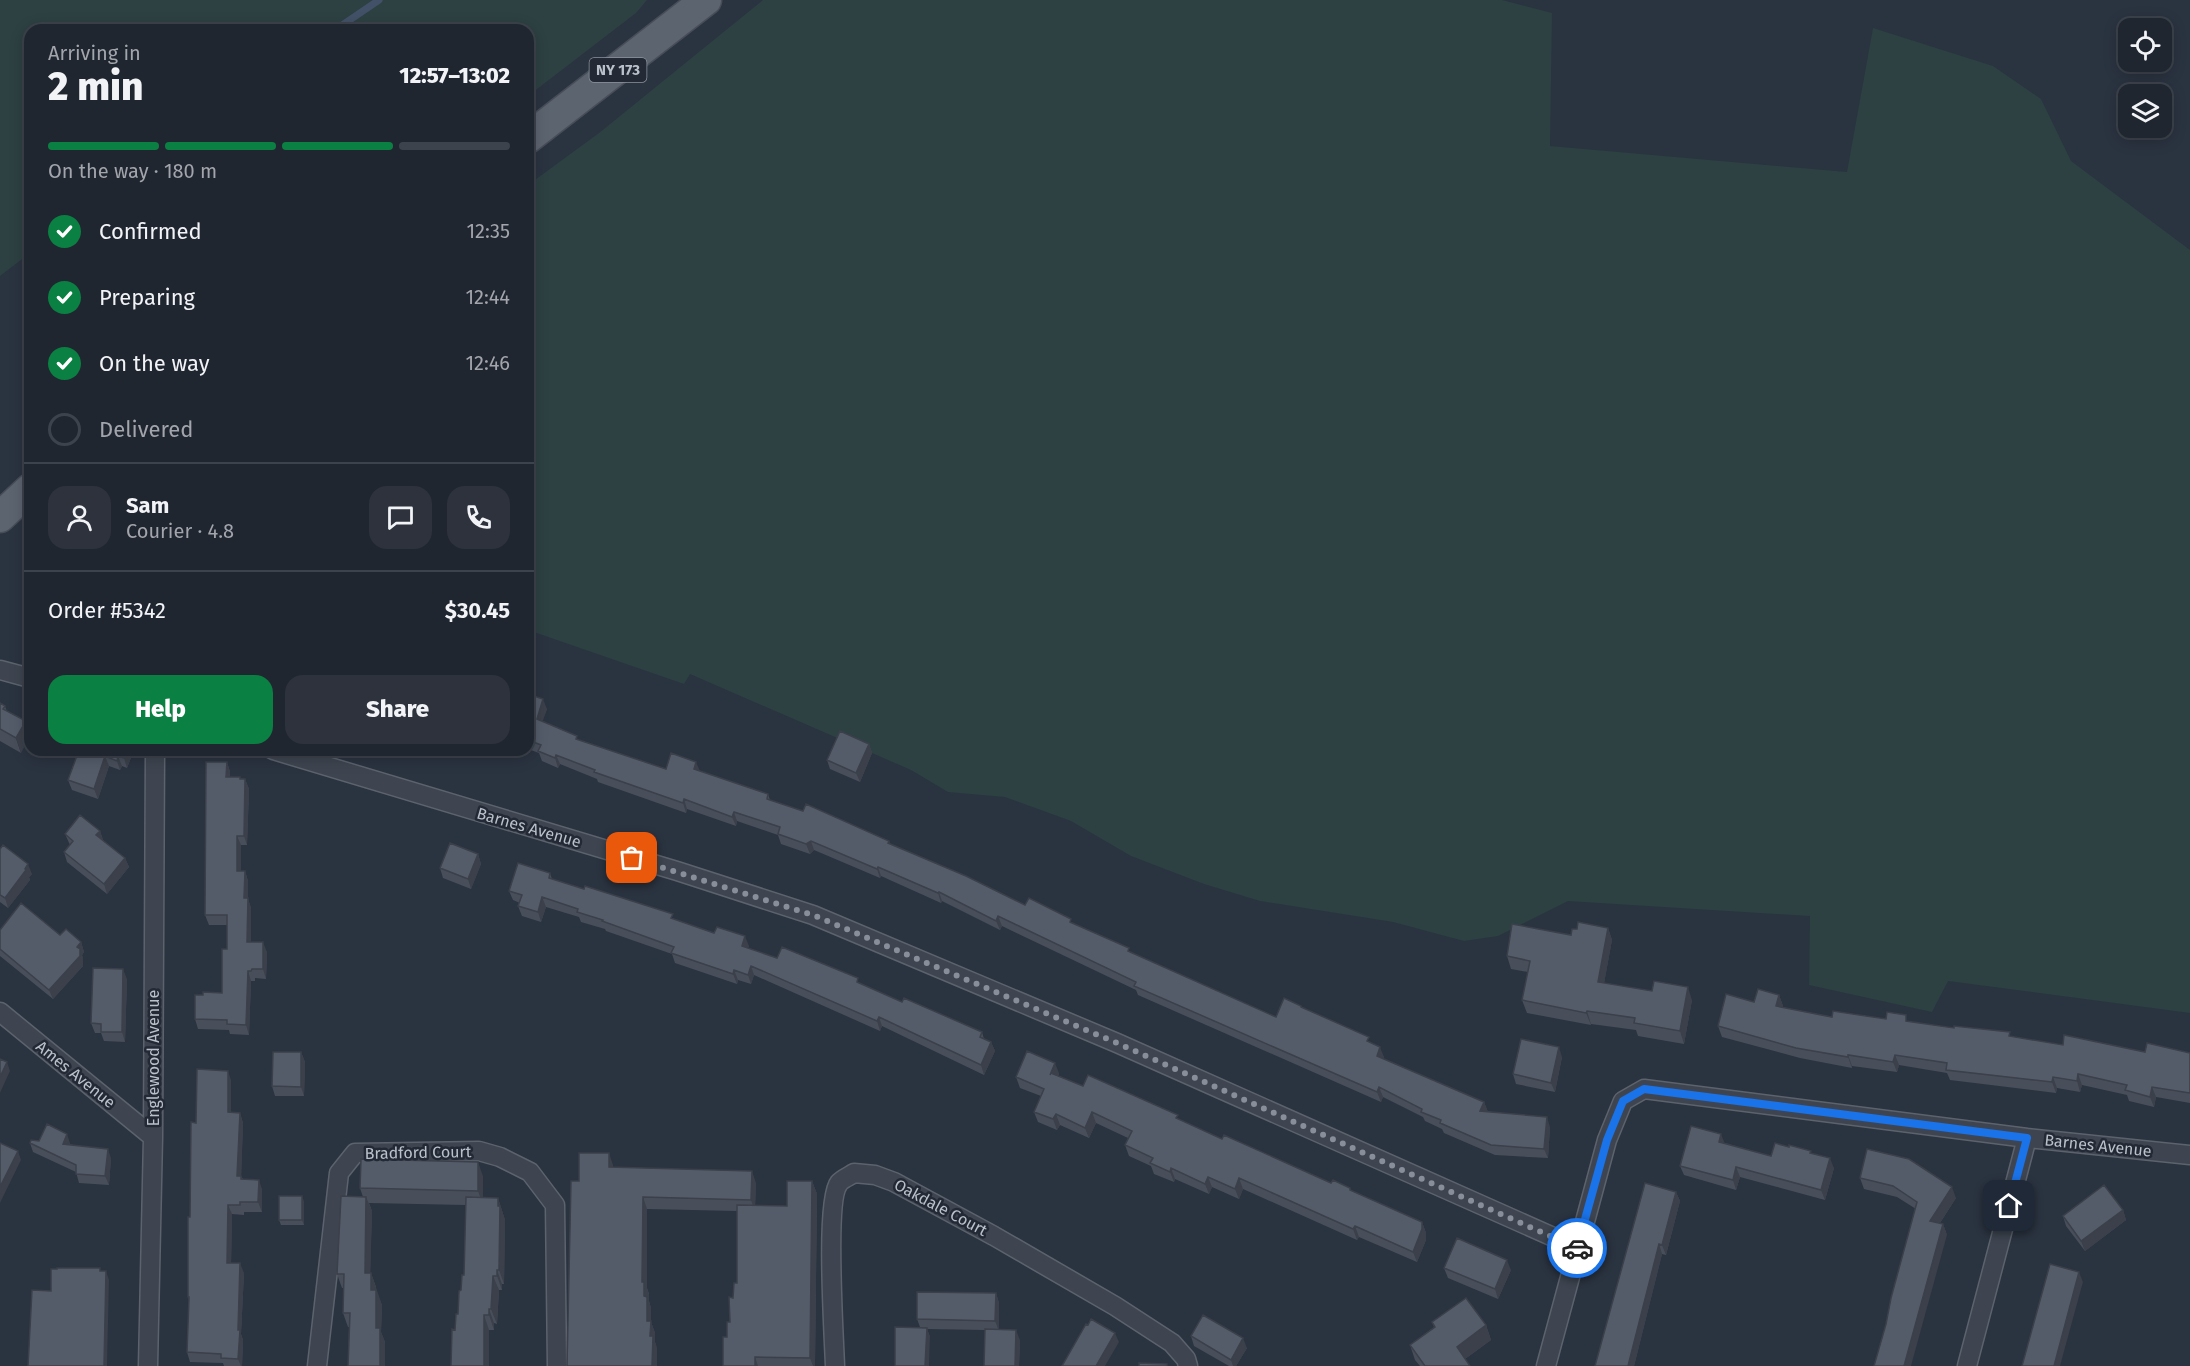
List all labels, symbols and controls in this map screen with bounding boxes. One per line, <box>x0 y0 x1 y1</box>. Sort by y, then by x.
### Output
map controls <box>2118 18 2172 138</box>
button: locate <box>2118 18 2172 72</box>
text: Arriving in <box>48 41 141 65</box>
road number: NY 173 <box>590 58 646 82</box>
text: 12:57–13:02 <box>399 62 510 89</box>
text: 2 min <box>48 64 144 110</box>
button: layers <box>2118 84 2172 138</box>
text: On the way · 180 m <box>48 159 217 183</box>
icon: check <box>48 215 81 248</box>
text: Confirmed <box>99 218 202 245</box>
text: 12:35 <box>466 219 510 243</box>
icon: check <box>48 281 81 314</box>
text: Preparing <box>99 284 195 311</box>
text: 12:44 <box>465 285 510 309</box>
icon: check <box>48 347 81 380</box>
text: On the way <box>99 350 210 377</box>
text: 12:46 <box>465 351 510 375</box>
text: Delivered <box>99 416 194 443</box>
button: person <box>48 486 111 549</box>
button: chat <box>369 486 432 549</box>
button: phone <box>447 486 510 549</box>
text: Sam <box>126 492 169 519</box>
text: Courier · 4.8 <box>126 519 234 543</box>
text: Order #5342 <box>48 597 166 624</box>
text: $30.45 <box>445 597 510 624</box>
button: Help <box>48 675 273 744</box>
button: Share <box>285 675 510 744</box>
street label: Barnes Avenue <box>475 804 583 851</box>
pin <box>606 832 657 883</box>
icon: bag <box>615 841 648 874</box>
street label: Englewood Avenue <box>144 990 163 1126</box>
street label: Ames Avenue <box>32 1037 119 1112</box>
street label: Barnes Avenue <box>2043 1130 2152 1161</box>
street label: Bradford Court <box>364 1142 472 1163</box>
street label: Oakdale Court <box>891 1175 991 1240</box>
pin <box>1983 1180 2034 1231</box>
icon: home <box>1992 1189 2025 1222</box>
courier <box>1547 1218 1607 1278</box>
icon: car <box>1561 1232 1594 1265</box>

